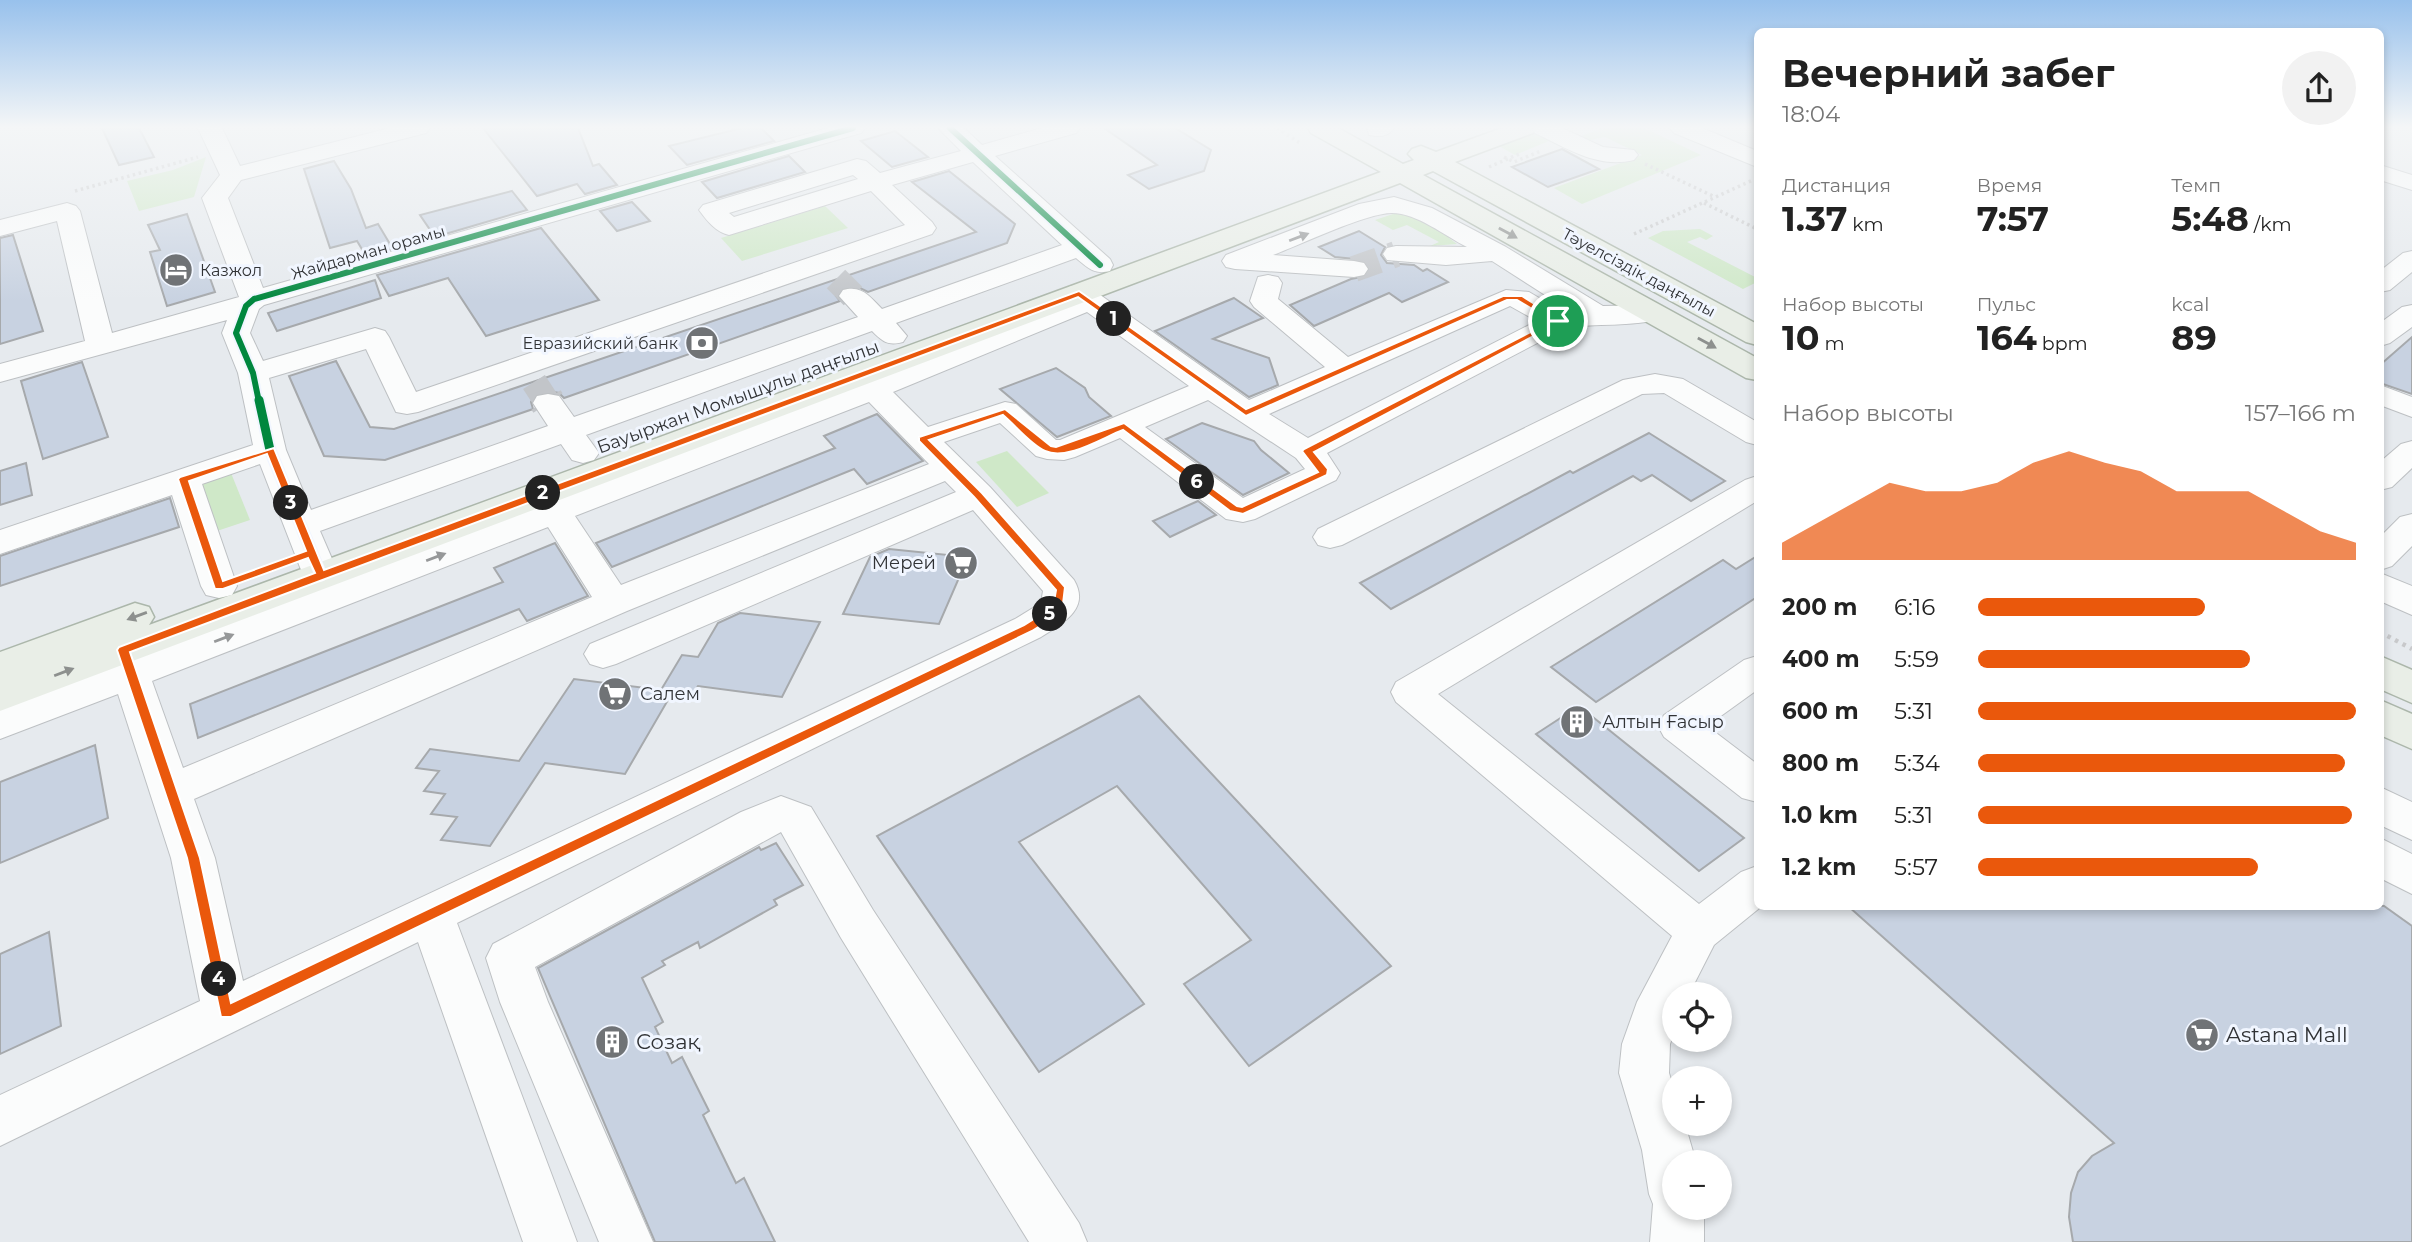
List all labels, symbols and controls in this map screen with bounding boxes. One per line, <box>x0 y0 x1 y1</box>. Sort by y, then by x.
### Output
text: Вечерний забег <box>1782 50 2115 97</box>
button: share <box>2282 51 2356 125</box>
text: 18:04 <box>1782 100 1840 128</box>
text: Дистанция <box>1782 174 1891 197</box>
text: Время <box>1977 174 2042 197</box>
text: Темп <box>2171 174 2221 197</box>
text: 1.37 <box>1782 197 1847 240</box>
text: 7:57 <box>1977 197 2049 240</box>
text: 5:48 <box>2171 197 2249 240</box>
text: km <box>1847 213 1884 236</box>
text: /km <box>2249 213 2292 236</box>
street label: Жайдарман орамы <box>289 221 447 284</box>
street label: Тәуелсіздік даңғылы <box>1559 224 1719 321</box>
one-way arrow <box>1498 227 1518 239</box>
one-way arrow <box>1289 232 1310 243</box>
hotel icon: Казжол <box>157 251 195 289</box>
place label: Казжол <box>200 261 262 280</box>
pin <box>1528 291 1588 351</box>
text: Набор высоты <box>1782 293 1924 316</box>
text: Пульс <box>1977 293 2036 316</box>
text: kcal <box>2171 293 2209 316</box>
pin: 1 <box>1096 302 1132 336</box>
icon: arrive <box>1539 302 1577 340</box>
text: 1 <box>1110 307 1117 330</box>
text: 10 <box>1782 316 1820 359</box>
text: 164 <box>1977 316 2037 359</box>
text: 89 <box>2171 316 2217 359</box>
bank icon: Евразийский банк <box>683 324 721 362</box>
text: m <box>1820 332 1845 355</box>
text: bpm <box>2037 332 2088 355</box>
place label: Евразийский банк <box>522 334 679 353</box>
street label: Бауыржан Момышұлы даңғылы <box>594 336 882 458</box>
one-way arrow <box>1697 337 1716 349</box>
text: Набор высоты <box>1782 399 1954 427</box>
text: 157–166 m <box>2245 399 2356 427</box>
pin: 6 <box>1180 464 1214 500</box>
text: 6 <box>1190 470 1203 493</box>
pin: 2 <box>526 476 560 510</box>
text: 2 <box>537 481 548 504</box>
pin: 3 <box>274 486 308 520</box>
text: 3 <box>285 491 296 514</box>
supermarket icon: Мерей <box>942 544 980 582</box>
one-way arrow <box>426 551 447 562</box>
place label: Мерей <box>872 552 936 574</box>
text: 200 m <box>1782 593 1857 621</box>
text: 6:16 <box>1894 593 1935 621</box>
pin: 5 <box>1032 596 1068 632</box>
text: 5 <box>1044 602 1055 625</box>
one-way arrow <box>126 611 147 622</box>
one-way arrow <box>213 632 234 643</box>
text: 400 m <box>1782 645 1860 673</box>
text: 5:59 <box>1894 645 1939 673</box>
one-way arrow <box>53 667 74 678</box>
supermarket icon: Салем <box>596 675 634 713</box>
place label: Салем <box>640 683 700 705</box>
text: 600 m <box>1782 697 1859 725</box>
text: 5:31 <box>1894 697 1933 725</box>
building icon: Алтын Ғасыр <box>1558 703 1596 741</box>
place label: Алтын Ғасыр <box>1602 711 1724 733</box>
text: 800 m <box>1782 749 1859 777</box>
text: 5:34 <box>1894 749 1940 777</box>
text: 1.0 km <box>1782 801 1858 829</box>
text: 5:31 <box>1894 801 1933 829</box>
text: 1.2 km <box>1782 853 1856 881</box>
text: 5:57 <box>1894 853 1938 881</box>
pin: 4 <box>202 962 236 996</box>
text: 4 <box>212 967 225 990</box>
map controls <box>1662 982 1732 1220</box>
button: locate <box>1662 982 1732 1052</box>
supermarket icon: Astana Mall <box>2183 1016 2221 1054</box>
place label: Astana Mall <box>2226 1022 2348 1047</box>
building icon: Созақ <box>593 1023 631 1061</box>
place label: Созақ <box>636 1029 700 1054</box>
button: + <box>1662 1066 1732 1136</box>
button: − <box>1662 1150 1732 1220</box>

